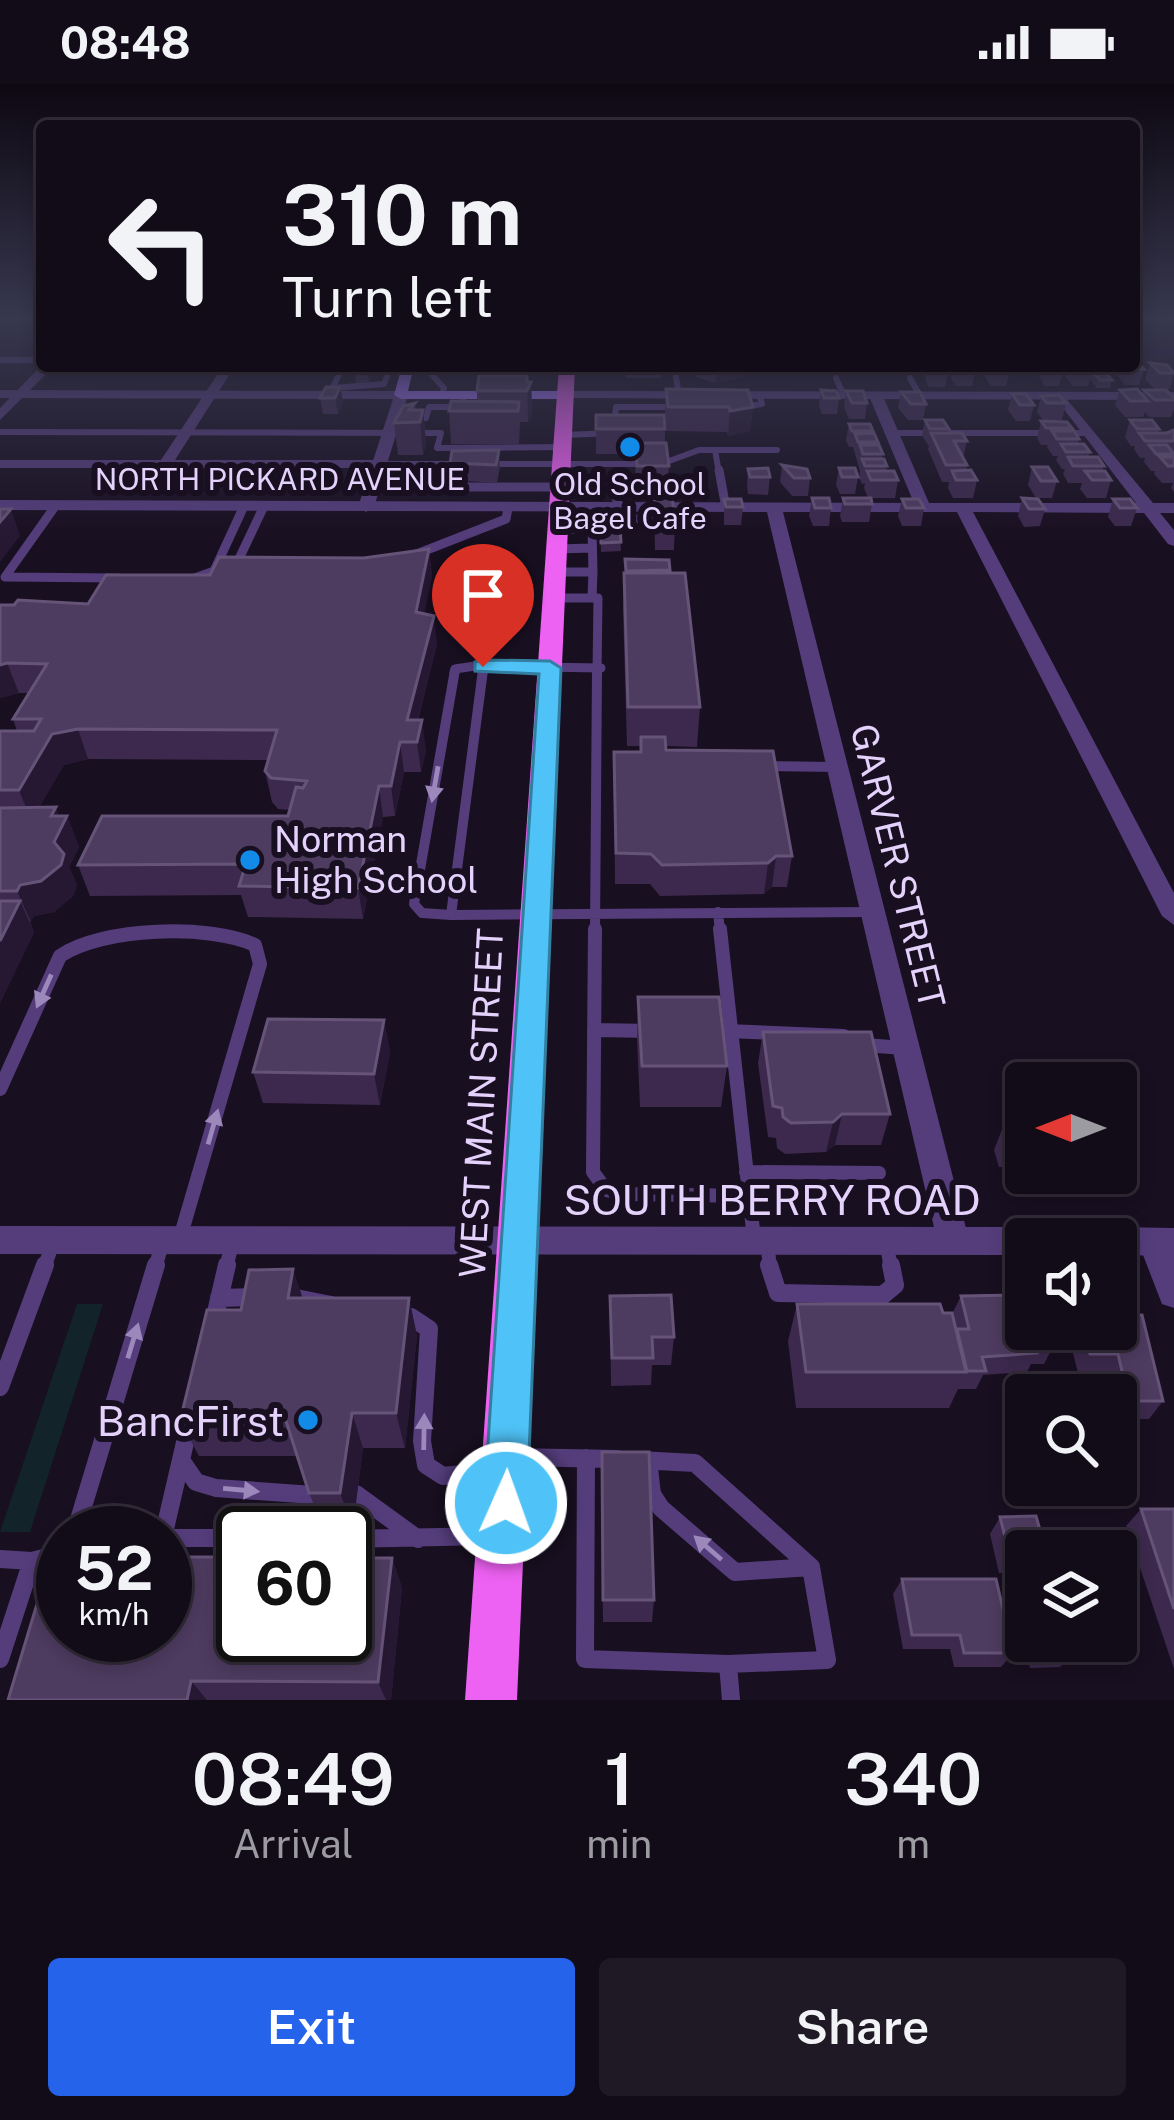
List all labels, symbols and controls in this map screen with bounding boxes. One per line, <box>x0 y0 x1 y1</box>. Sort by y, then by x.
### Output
text: 08:48 <box>60 16 191 69</box>
text: 310 m <box>282 165 522 264</box>
icon: left <box>84 168 240 324</box>
text: Turn left <box>282 266 493 329</box>
marker: Old School Bagel Cafe <box>617 434 643 460</box>
street label: NORTH PICKARD AVENUE <box>95 461 465 497</box>
place label: Old School Bagel Cafe <box>553 466 707 536</box>
pin <box>432 544 534 667</box>
icon: arrive <box>450 562 516 628</box>
street label: GARVER STREET <box>842 720 954 1012</box>
one-way arrow <box>425 766 443 804</box>
place label: Norman High School <box>274 818 478 901</box>
marker: Norman High School <box>237 847 263 873</box>
street label: WEST MAIN STREET <box>451 927 511 1279</box>
one-way arrow <box>34 974 54 1009</box>
north arrow <box>1005 1062 1137 1194</box>
map controls <box>1005 1062 1137 1662</box>
one-way arrow <box>205 1108 223 1145</box>
street label: SOUTH BERRY ROAD <box>563 1175 981 1224</box>
button: sound <box>1005 1218 1137 1350</box>
one-way arrow <box>125 1322 143 1358</box>
button: search <box>1005 1374 1137 1506</box>
place label: BancFirst <box>97 1396 284 1445</box>
marker: BancFirst <box>295 1407 321 1433</box>
one-way arrow <box>415 1413 434 1451</box>
position arrow <box>443 1440 569 1566</box>
one-way arrow <box>223 1481 260 1500</box>
speed limit sign: 60 <box>216 1506 372 1662</box>
button: layers <box>1005 1530 1137 1662</box>
text: 52 <box>75 1533 153 1604</box>
one-way arrow <box>693 1536 723 1562</box>
text: km/h <box>79 1596 149 1632</box>
text: 08:49 <box>192 1737 395 1821</box>
text: 1 <box>604 1737 634 1821</box>
text: 340 <box>844 1737 982 1821</box>
text: Arrival <box>233 1821 353 1867</box>
text: min <box>586 1821 652 1867</box>
text: m <box>896 1821 930 1867</box>
button: Exit <box>48 1958 575 2096</box>
button: Share <box>599 1958 1126 2096</box>

